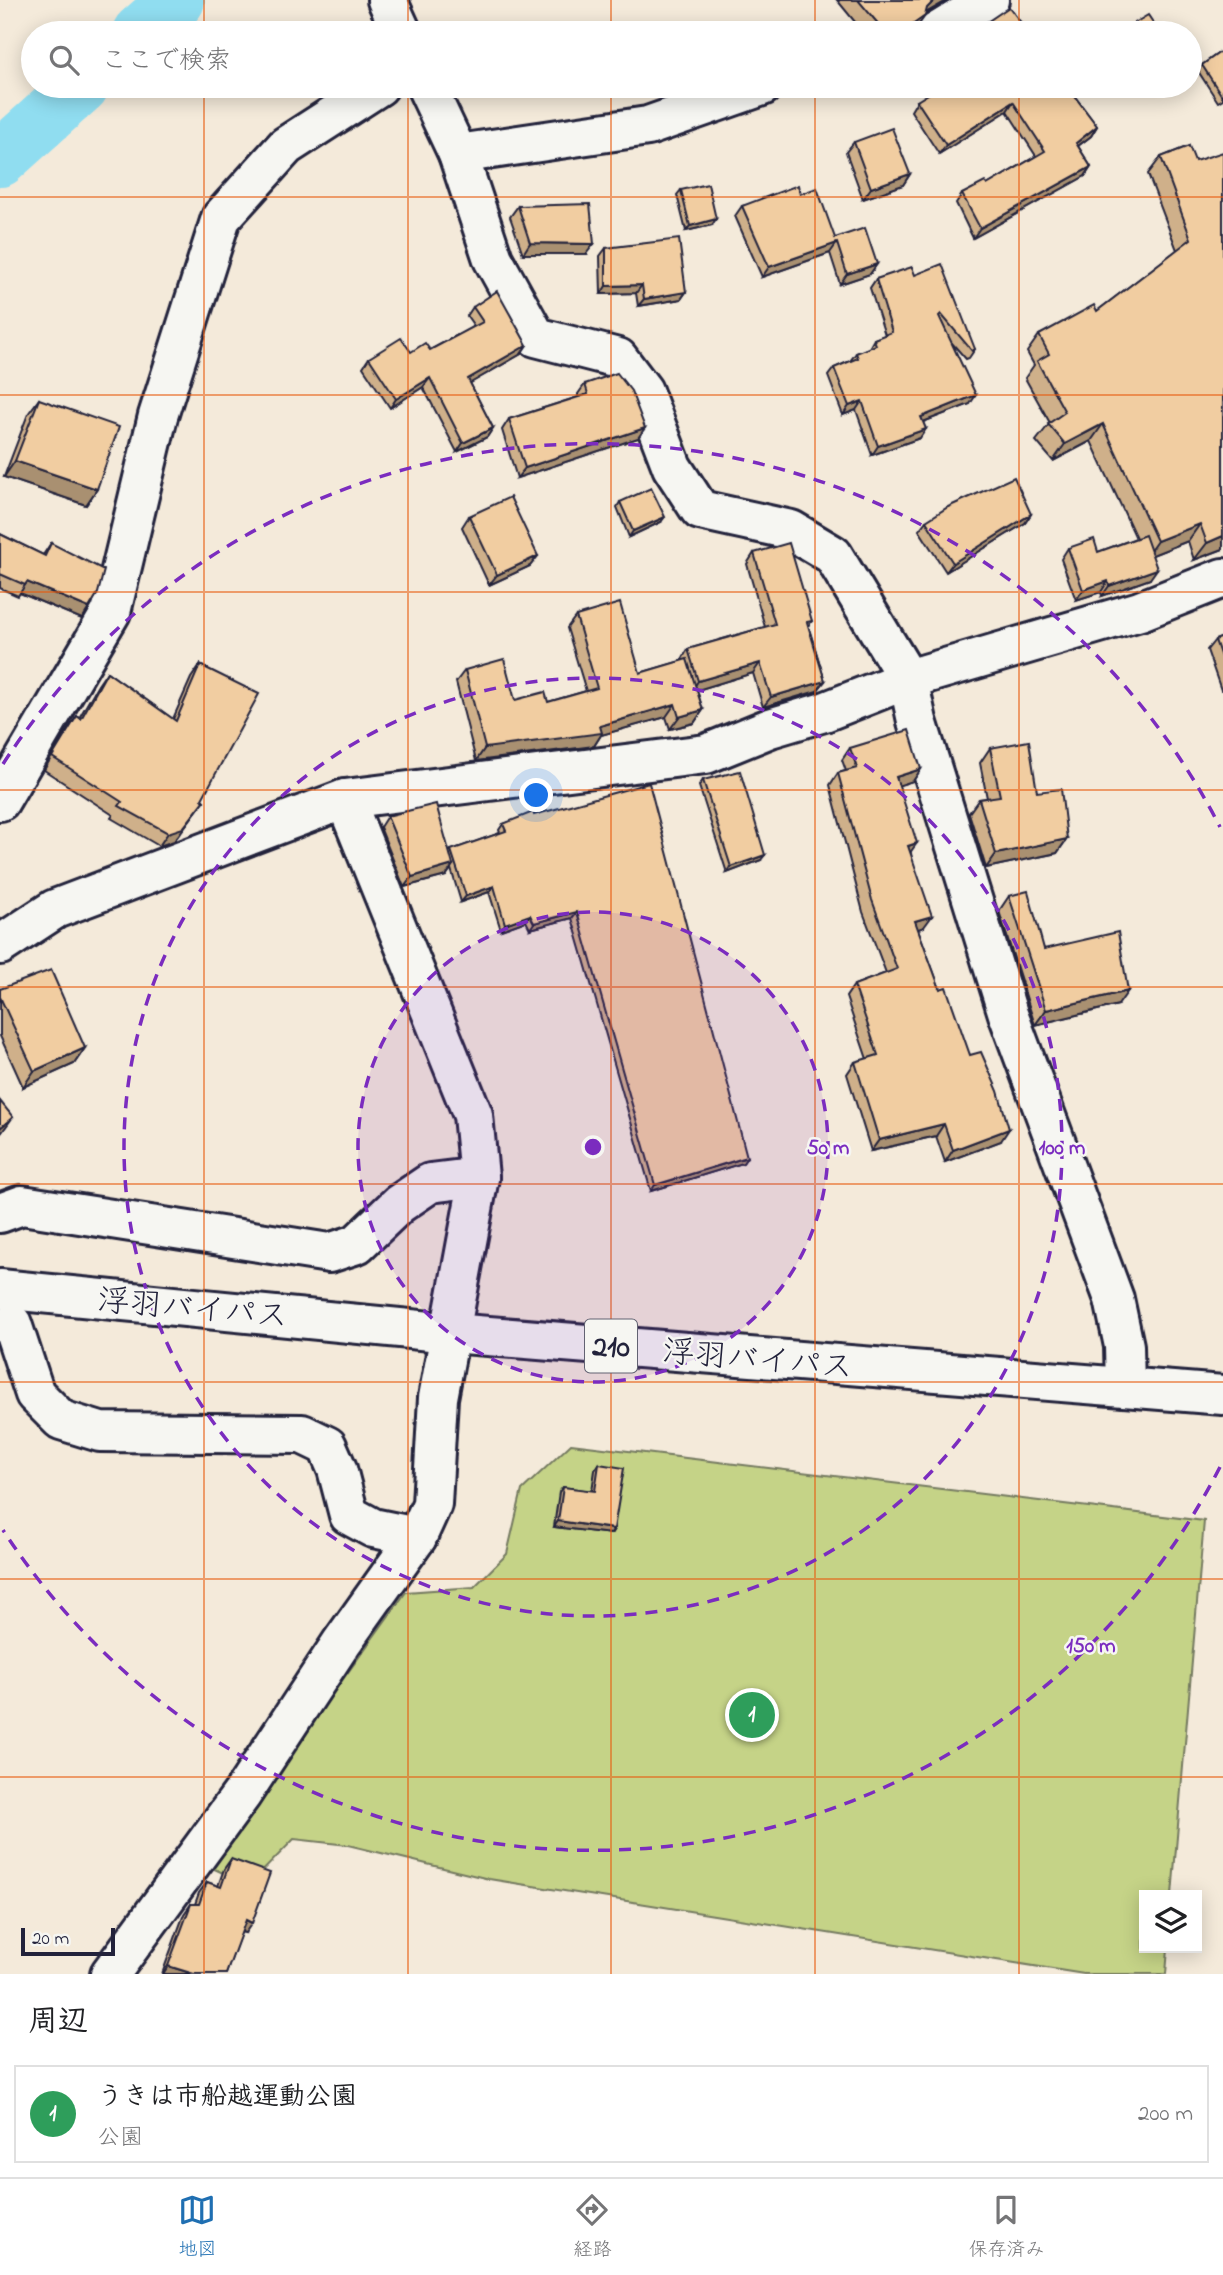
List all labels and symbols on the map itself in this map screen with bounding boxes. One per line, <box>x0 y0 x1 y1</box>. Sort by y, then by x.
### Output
your location <box>519 778 553 812</box>
text: 50 m <box>807 1134 849 1164</box>
text: 100 m <box>1039 1134 1085 1164</box>
centre of rings <box>581 1135 605 1159</box>
street label: 浮羽バイパス <box>95 1279 290 1342</box>
road number: 210 <box>585 1320 637 1372</box>
street label: 浮羽バイパス <box>660 1330 855 1393</box>
text: 150 m <box>1066 1632 1116 1662</box>
pin: 1 <box>729 1689 775 1741</box>
scale bar <box>21 1925 116 1957</box>

